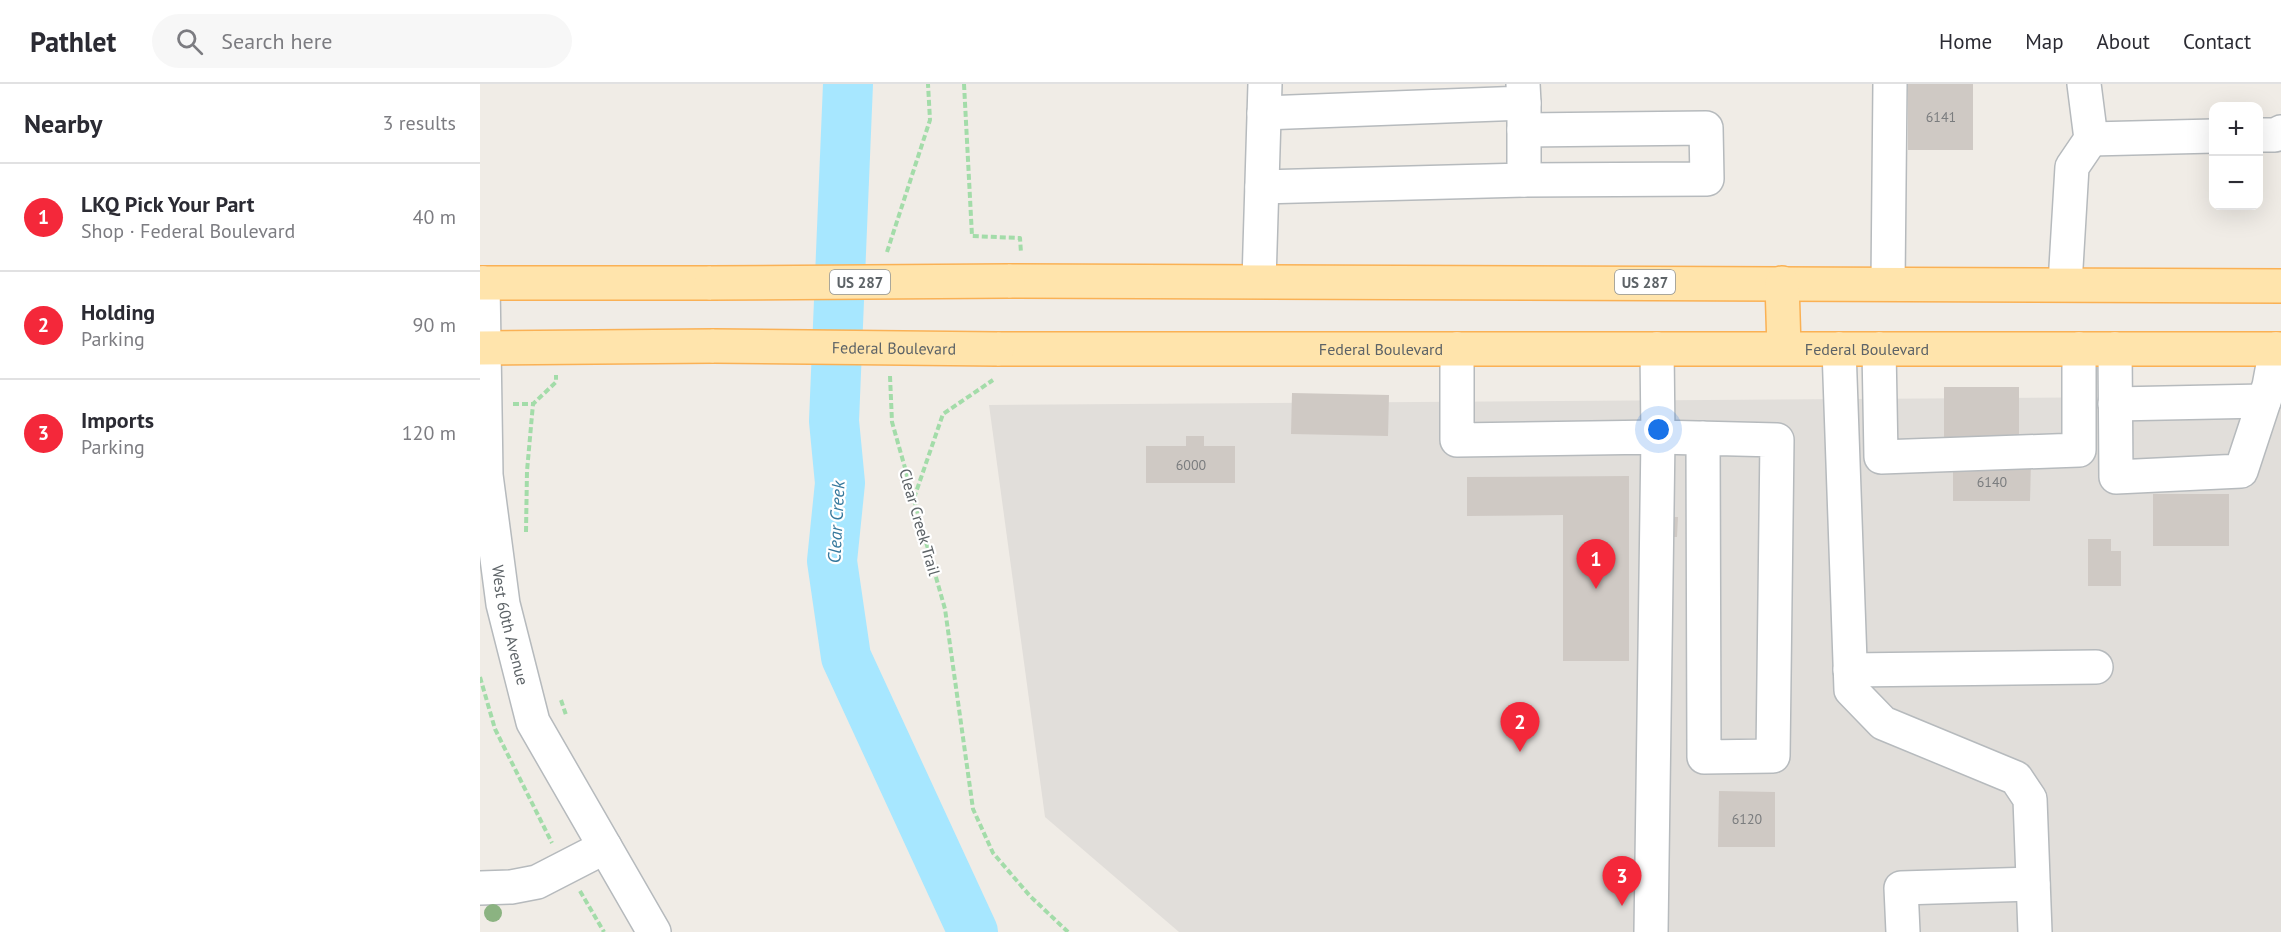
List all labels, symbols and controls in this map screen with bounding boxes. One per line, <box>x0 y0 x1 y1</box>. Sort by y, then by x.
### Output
search box <box>152 14 572 68</box>
text: Pathlet <box>30 23 116 60</box>
icon: search <box>173 25 206 58</box>
text: Search here <box>221 27 332 55</box>
text: Home <box>1939 28 1992 55</box>
text: Map <box>2025 28 2064 55</box>
text: About <box>2097 28 2150 55</box>
text: Contact <box>2183 28 2251 55</box>
map controls <box>2209 102 2263 210</box>
button: + <box>2209 102 2263 156</box>
text: Nearby <box>24 107 102 140</box>
house number: 6141 <box>1926 108 1956 126</box>
text: 3 results <box>383 110 456 136</box>
button: − <box>2209 156 2263 210</box>
text: LKQ Pick Your Part <box>81 190 254 218</box>
text: 1 <box>38 204 49 230</box>
text: 40 m <box>413 204 456 230</box>
text: Shop · Federal Boulevard <box>81 218 295 244</box>
road number: US 287 <box>830 270 890 294</box>
road number: US 287 <box>1615 270 1675 294</box>
text: Holding <box>81 298 155 326</box>
text: 2 <box>38 312 49 338</box>
text: 90 m <box>413 312 456 338</box>
text: Parking <box>81 326 145 352</box>
street label: Federal Boulevard <box>832 337 956 359</box>
street label: Federal Boulevard <box>1319 339 1443 359</box>
street label: Federal Boulevard <box>1805 339 1929 359</box>
text: Imports <box>81 406 154 434</box>
your location <box>1644 415 1673 444</box>
text: 3 <box>38 420 49 446</box>
text: 120 m <box>402 420 456 446</box>
text: Parking <box>81 434 145 460</box>
house number: 6000 <box>1176 456 1207 474</box>
street label: Clear Creek Trail <box>895 466 945 578</box>
house number: 6140 <box>1977 473 2008 491</box>
water label: Clear Creek <box>822 479 850 564</box>
pin: 1 <box>1576 540 1616 589</box>
street label: West 60th Avenue <box>488 564 533 687</box>
pin: 2 <box>1500 702 1540 752</box>
house number: 6120 <box>1732 810 1763 828</box>
pin: 3 <box>1602 856 1642 906</box>

